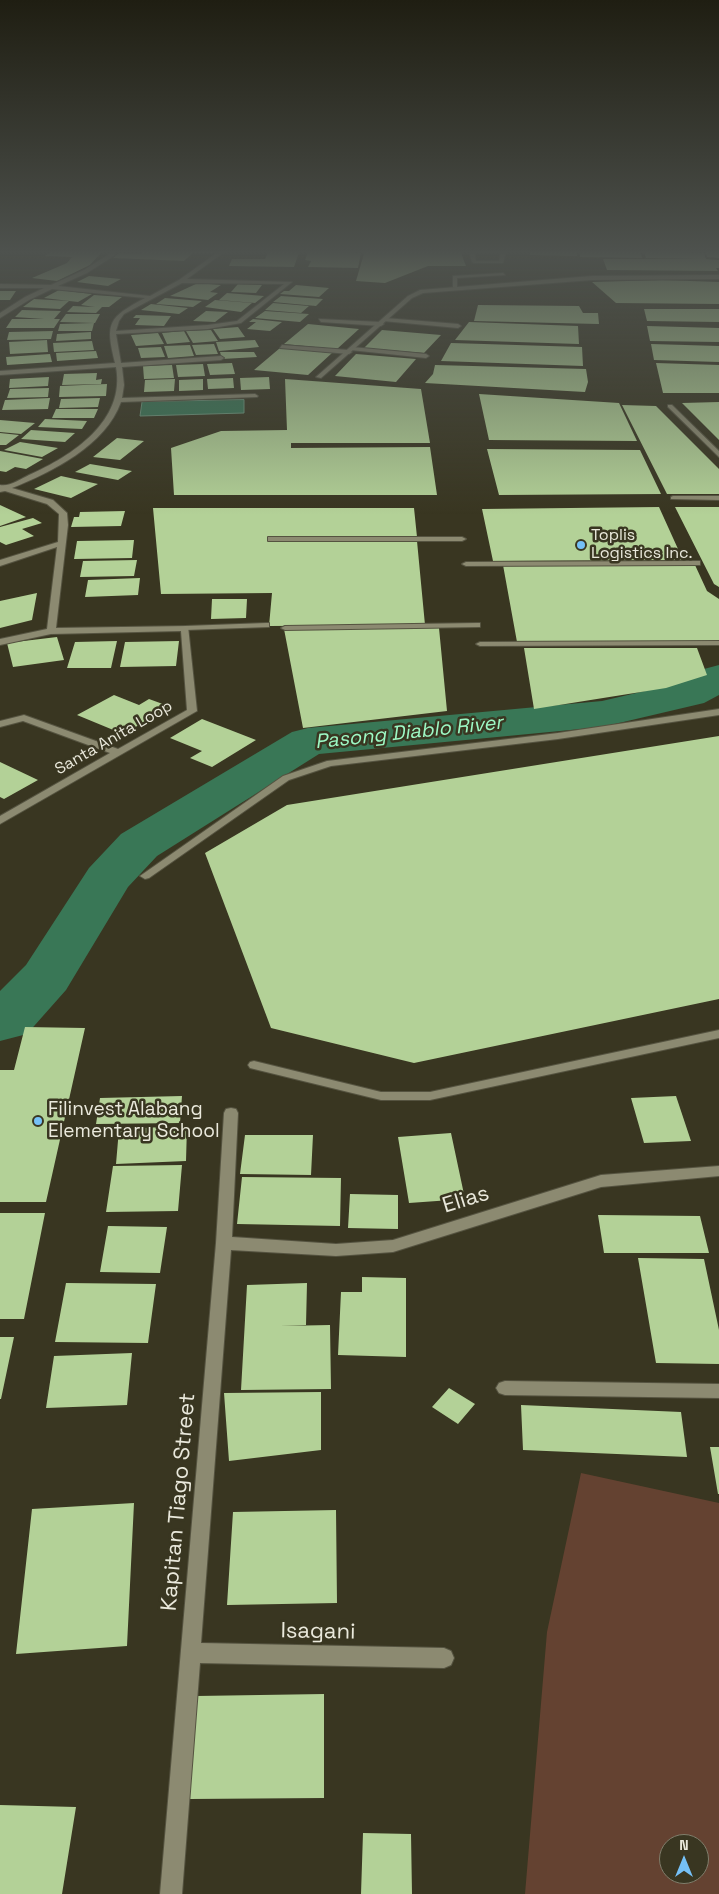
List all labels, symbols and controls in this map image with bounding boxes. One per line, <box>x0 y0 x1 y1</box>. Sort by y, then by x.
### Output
place label: Toplis Logistics Inc. <box>591 526 693 564</box>
marker: Toplis Logistics Inc. <box>575 539 587 551</box>
street label: Santa Anita Loop <box>52 697 176 779</box>
water label: Pasong Diablo River <box>314 711 504 755</box>
place label: Filinvest Alabang Elementary School <box>48 1099 220 1143</box>
marker: Filinvest Alabang Elementary School <box>32 1115 44 1127</box>
street label: Elias <box>440 1180 492 1220</box>
street label: Kapitan Tiago Street <box>156 1392 202 1612</box>
street label: Isagani <box>280 1618 356 1646</box>
north arrow <box>659 1834 709 1884</box>
text: N <box>679 1836 689 1854</box>

